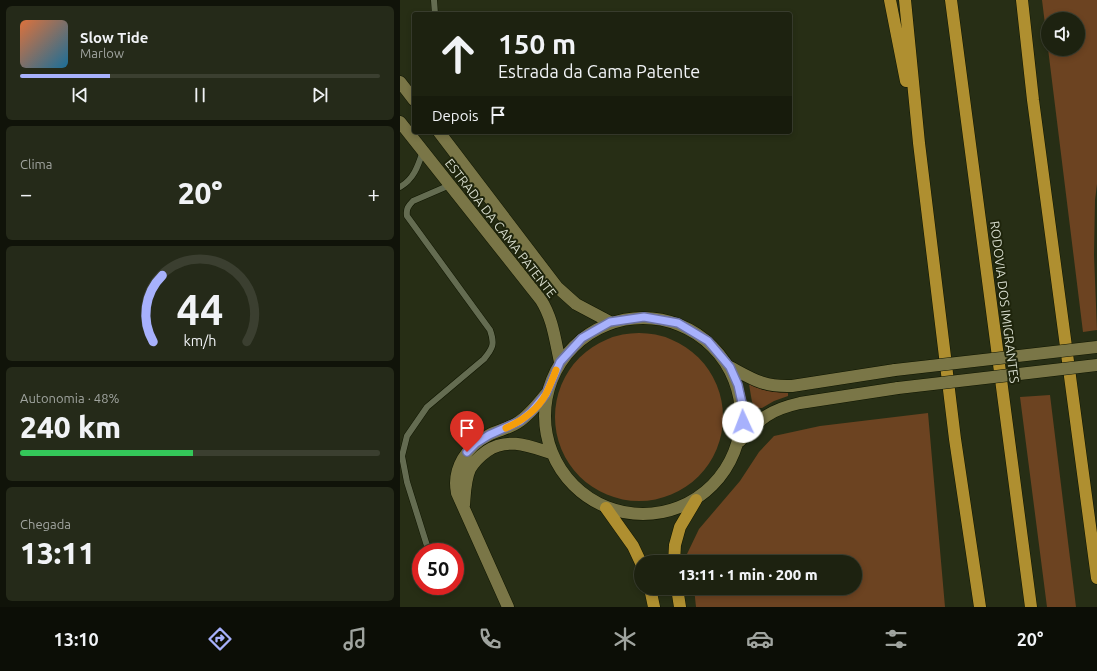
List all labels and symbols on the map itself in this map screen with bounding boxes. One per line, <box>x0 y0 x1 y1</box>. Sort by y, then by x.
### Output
street label: ESTRADA DA CAMA PATENTE <box>443 156 559 300</box>
street label: RODOVIA DOS IMIGRANTES <box>988 220 1022 384</box>
position arrow <box>722 401 764 443</box>
pin <box>450 411 484 452</box>
speed limit sign: 50 <box>412 543 464 595</box>

